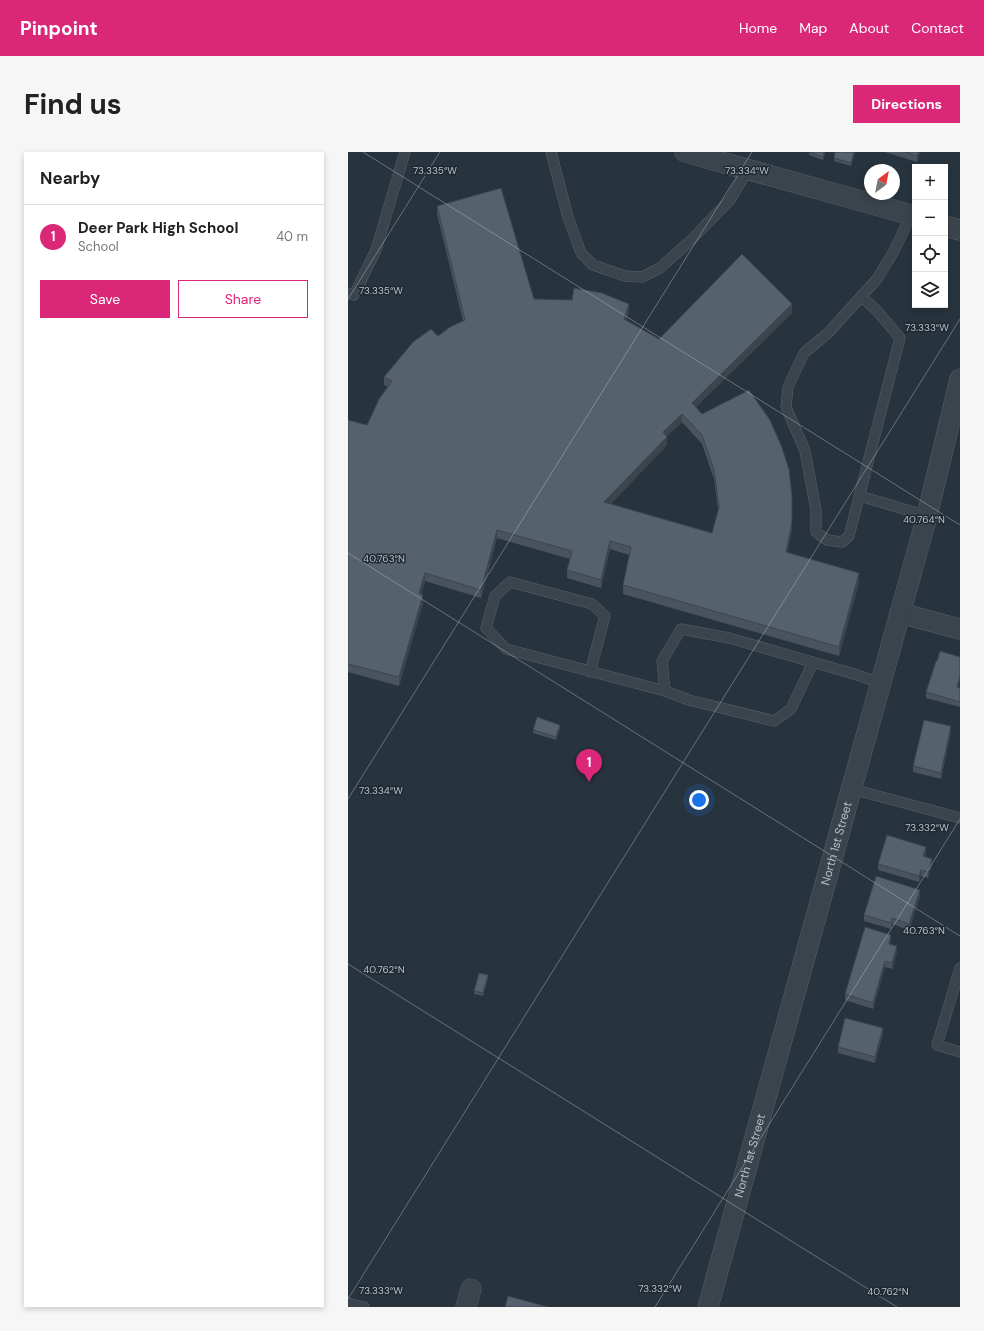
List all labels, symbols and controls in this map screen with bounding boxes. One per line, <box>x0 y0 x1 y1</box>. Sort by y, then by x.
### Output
text: Pinpoint <box>20 16 98 41</box>
text: Home <box>739 19 777 37</box>
text: Map <box>799 19 827 37</box>
text: About <box>849 19 889 37</box>
text: Contact <box>911 19 964 37</box>
button: Directions <box>853 85 960 123</box>
text: Find us <box>24 86 122 123</box>
text: 73.335°W <box>413 164 457 177</box>
text: 73.334°W <box>725 164 769 177</box>
north arrow <box>864 164 900 200</box>
map controls <box>912 164 948 308</box>
button: + <box>912 164 948 200</box>
text: Nearby <box>40 167 100 189</box>
button: − <box>912 200 948 236</box>
text: Deer Park High School <box>78 218 238 238</box>
text: 1 <box>51 228 55 245</box>
text: 40 m <box>276 228 308 245</box>
button: locate <box>912 236 948 272</box>
text: School <box>78 238 119 255</box>
button: layers <box>912 272 948 308</box>
button: Save <box>40 280 170 318</box>
button: Share <box>178 280 308 318</box>
text: 73.335°W <box>359 284 403 297</box>
text: 73.333°W <box>905 321 949 334</box>
text: 40.764°N <box>903 513 945 526</box>
text: 40.763°N <box>363 552 405 565</box>
pin: 1 <box>576 749 602 782</box>
text: 73.334°W <box>359 784 403 797</box>
your location <box>689 790 709 810</box>
street label: North 1st Street <box>817 799 856 887</box>
text: 73.332°W <box>905 821 949 834</box>
text: 40.763°N <box>903 924 945 937</box>
text: 40.762°N <box>363 963 405 976</box>
street label: North 1st Street <box>731 1112 769 1199</box>
text: 73.332°W <box>638 1282 682 1295</box>
text: 73.333°W <box>359 1284 403 1297</box>
text: 40.762°N <box>867 1285 909 1298</box>

